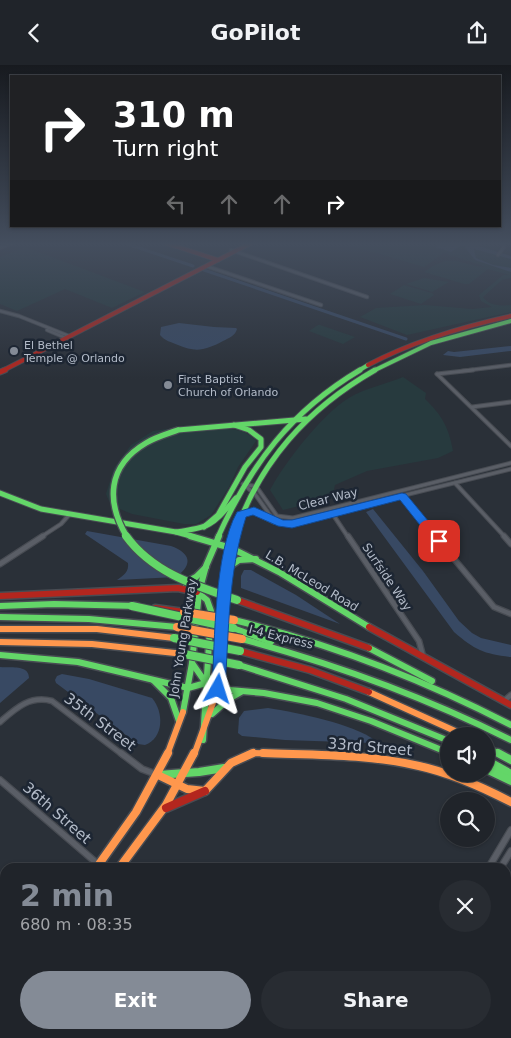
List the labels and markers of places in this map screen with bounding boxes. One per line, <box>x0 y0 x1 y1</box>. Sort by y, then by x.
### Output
place label: El Bethel Temple @ Orlando <box>23 339 125 365</box>
marker: El Bethel Temple @ Orlando <box>8 345 20 357</box>
place label: First Baptist Church of Orlando <box>178 373 278 399</box>
marker: First Baptist Church of Orlando <box>162 379 174 391</box>
pin <box>418 520 460 562</box>

